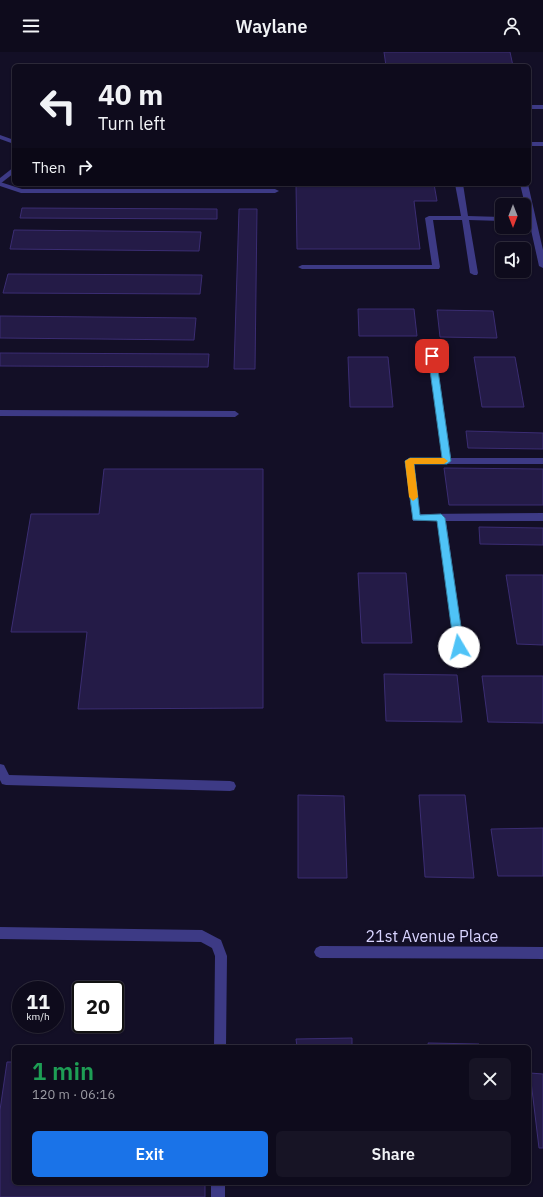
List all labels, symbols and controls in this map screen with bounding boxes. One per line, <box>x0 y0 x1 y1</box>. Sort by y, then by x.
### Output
icon: menu <box>20 15 42 37</box>
text: Waylane <box>236 15 307 38</box>
icon: person <box>501 15 523 37</box>
text: 40 m <box>98 76 163 113</box>
icon: left <box>32 80 84 132</box>
text: Turn left <box>98 112 166 135</box>
icon: right <box>74 156 96 178</box>
text: Then <box>32 158 66 177</box>
north arrow <box>495 198 531 234</box>
map controls <box>495 198 531 278</box>
button: sound <box>495 242 531 278</box>
pin <box>415 339 449 373</box>
icon: arrive <box>421 345 443 367</box>
position arrow <box>438 626 480 668</box>
street label: 21st Avenue Place <box>366 926 499 946</box>
speed limit sign: 20 <box>72 981 124 1033</box>
text: 11 <box>26 988 50 1015</box>
text: km/h <box>26 1010 50 1023</box>
text: 1 min <box>32 1055 94 1087</box>
button: close <box>469 1058 511 1100</box>
text: 120 m · 06:16 <box>32 1086 115 1103</box>
button: Exit <box>32 1131 268 1177</box>
button: Share <box>276 1131 511 1177</box>

